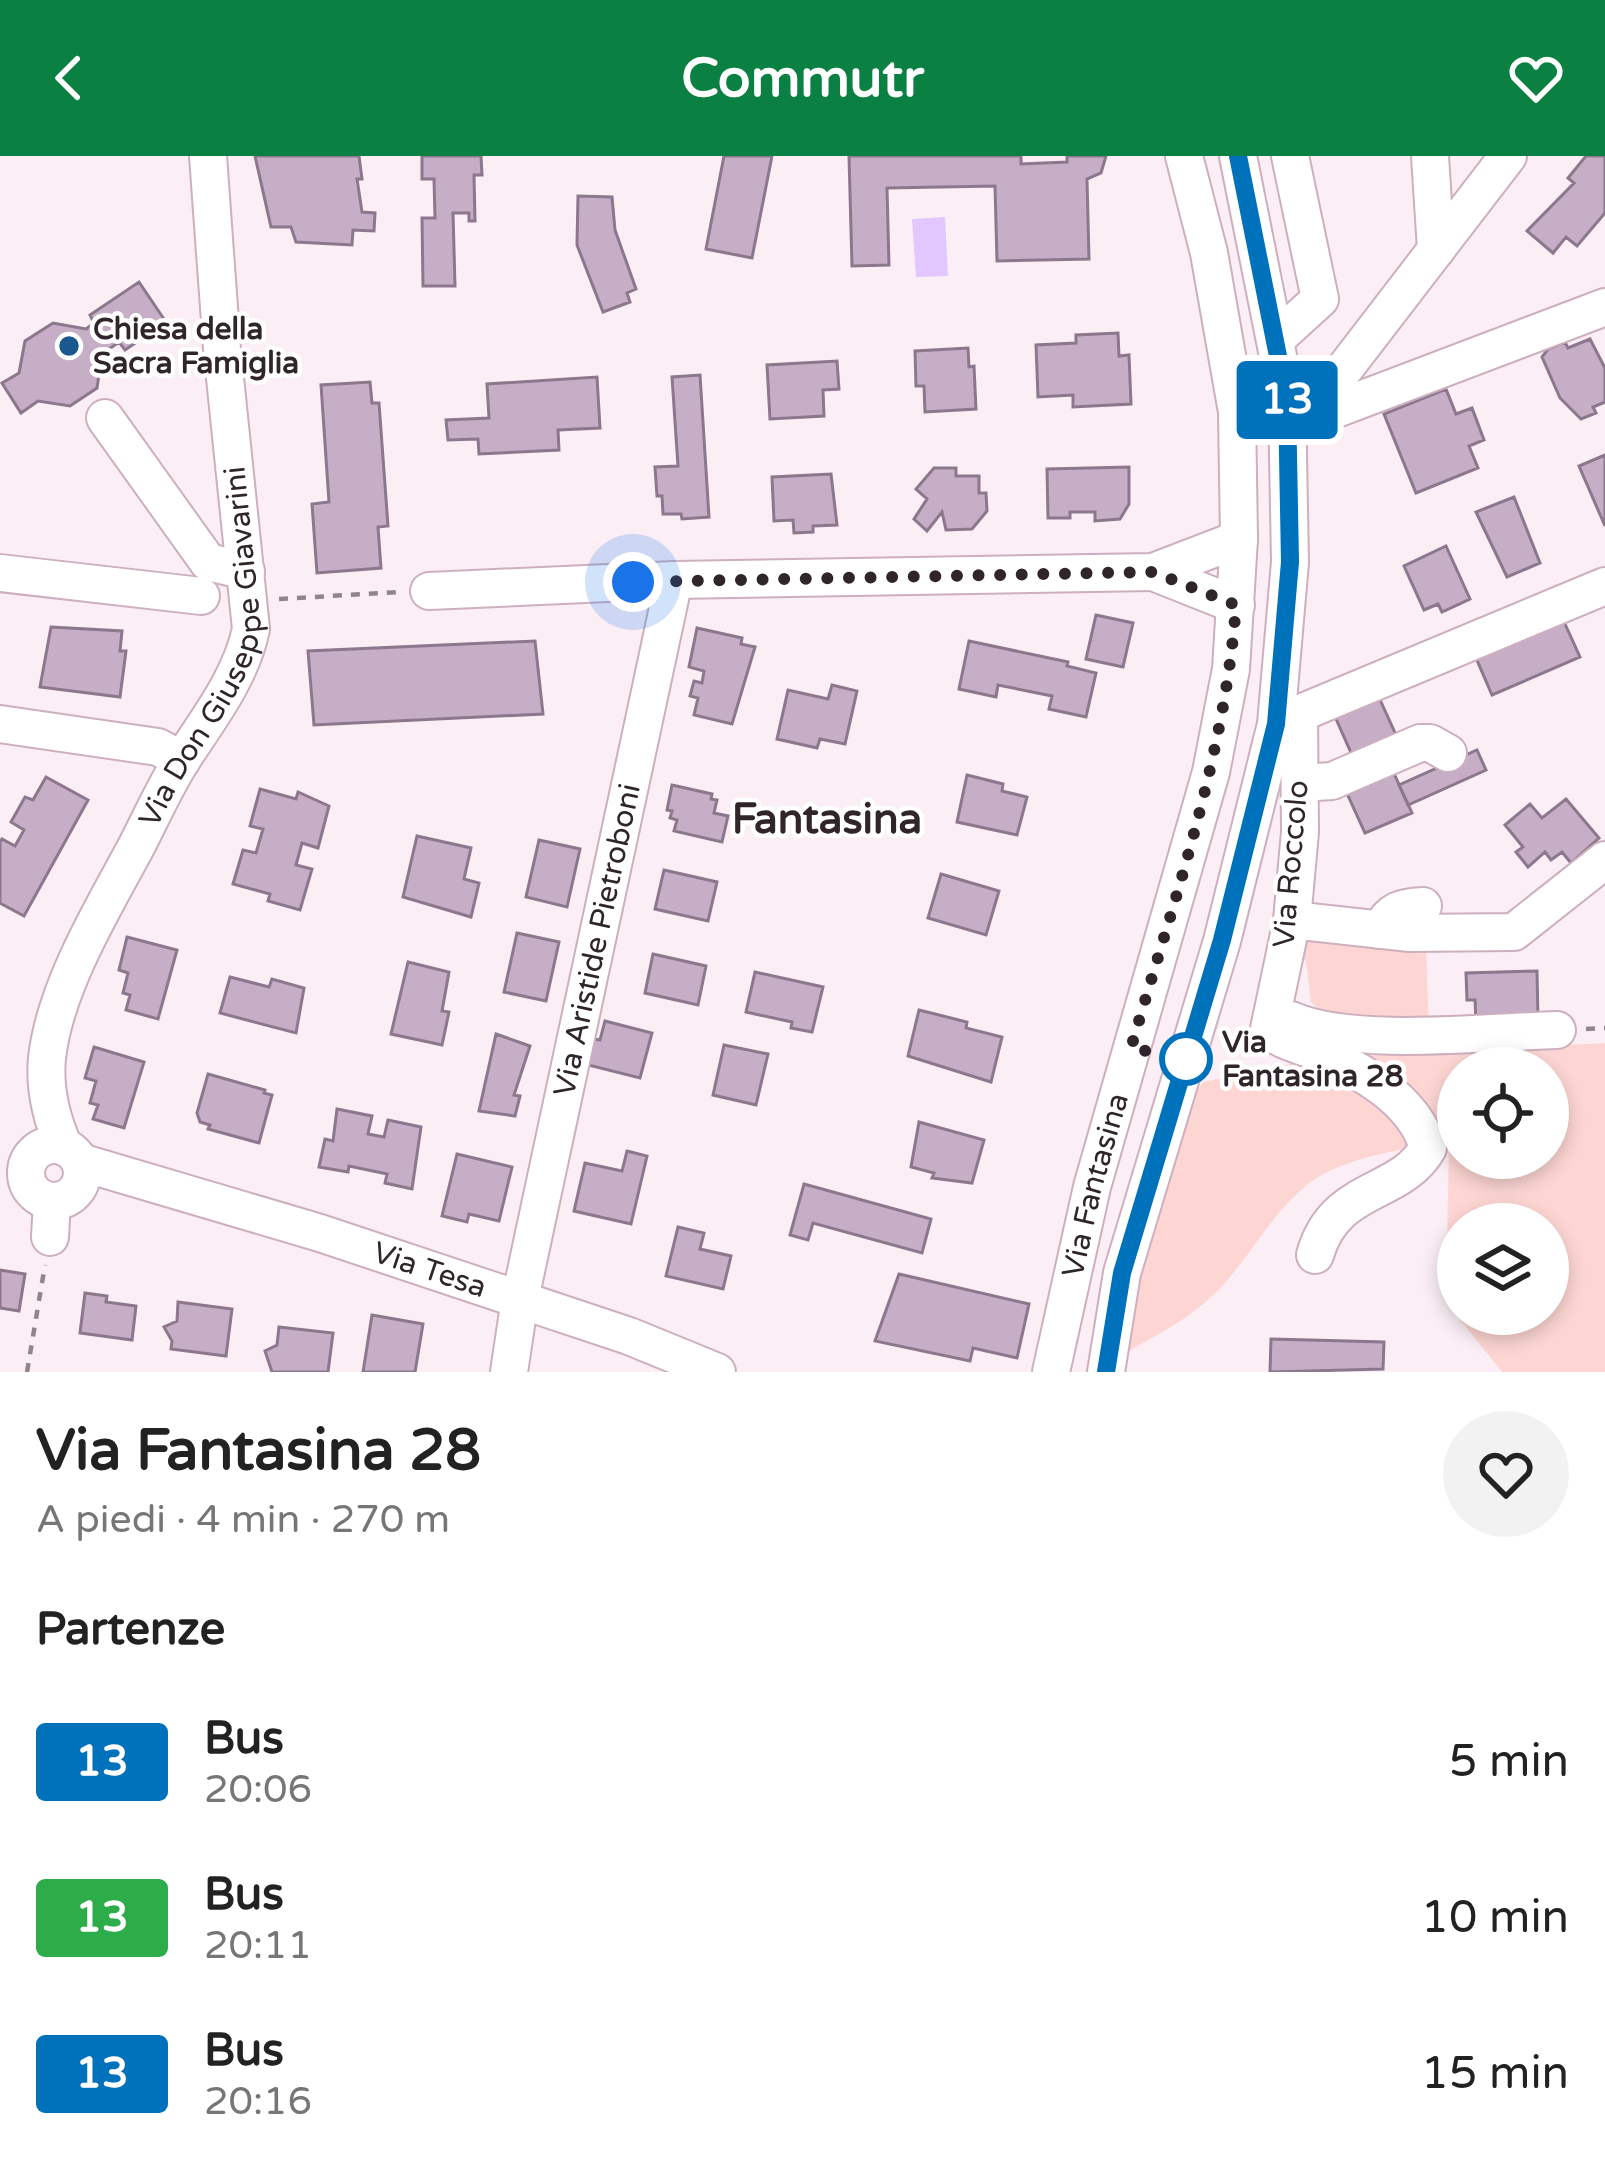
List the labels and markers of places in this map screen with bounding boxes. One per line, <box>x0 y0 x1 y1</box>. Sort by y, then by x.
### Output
place label: Chiesa della Sacra Famiglia <box>93 311 299 382</box>
marker: Chiesa della Sacra Famiglia <box>56 333 82 359</box>
place label: Via Fantasina 28 <box>1222 1024 1404 1095</box>
marker: Via Fantasina 28 <box>1161 1034 1211 1084</box>

